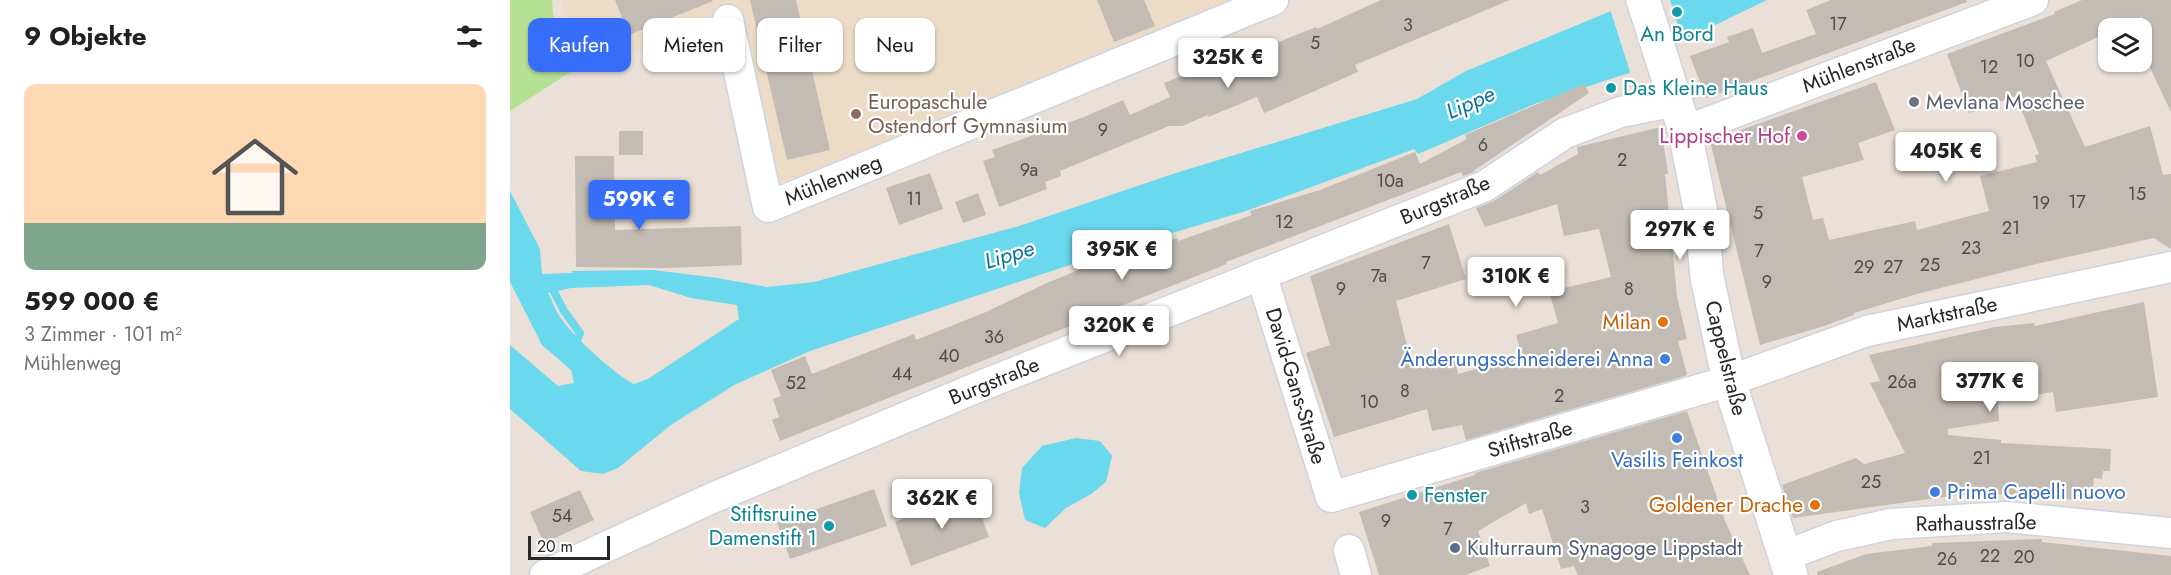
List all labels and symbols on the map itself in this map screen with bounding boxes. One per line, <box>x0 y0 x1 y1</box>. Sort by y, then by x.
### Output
marker: An Bord <box>1670 5 1684 19</box>
house number: 17 <box>1829 11 1847 37</box>
house number: 3 <box>1403 12 1413 38</box>
place label: An Bord <box>1640 19 1714 49</box>
house number: 5 <box>1310 30 1320 56</box>
street label: Mühlenstraße <box>1798 30 1920 100</box>
pin: 325K € <box>1179 38 1277 89</box>
house number: 10 <box>2016 48 2035 74</box>
house number: 12 <box>1980 54 1998 80</box>
place label: Das Kleine Haus <box>1623 73 1768 103</box>
water label: Lippe <box>1440 77 1500 127</box>
marker: Das Kleine Haus <box>1604 81 1618 95</box>
place label: Europaschule Ostendorf Gymnasium <box>868 87 1068 141</box>
place label: Mevlana Moschee <box>1926 87 2085 117</box>
marker: Mevlana Moschee <box>1907 95 1921 109</box>
marker: Europaschule Ostendorf Gymnasium <box>849 107 863 121</box>
house number: 9 <box>1098 117 1108 143</box>
place label: Lippischer Hof <box>1659 121 1791 151</box>
marker: Lippischer Hof <box>1795 129 1809 143</box>
house number: 6 <box>1478 132 1488 158</box>
pin: 405K € <box>1897 132 1995 183</box>
street label: Mühlenweg <box>780 147 886 213</box>
house number: 2 <box>1617 147 1627 173</box>
house number: 9a <box>1020 157 1038 183</box>
house number: 10a <box>1376 168 1404 194</box>
street label: Burgstraße <box>1395 168 1495 232</box>
pin: 599K € <box>590 180 688 231</box>
house number: 15 <box>2128 181 2146 207</box>
house number: 11 <box>906 186 922 212</box>
house number: 17 <box>2068 189 2086 215</box>
house number: 19 <box>2032 190 2050 216</box>
house number: 5 <box>1753 200 1763 226</box>
house number: 12 <box>1275 209 1293 235</box>
pin: 297K € <box>1631 210 1729 261</box>
house number: 21 <box>2002 215 2020 241</box>
pin: 395K € <box>1073 230 1171 281</box>
water label: Lippe <box>980 231 1038 277</box>
house number: 23 <box>1961 235 1981 261</box>
house number: 7 <box>1754 238 1764 264</box>
house number: 7 <box>1421 250 1431 276</box>
house number: 25 <box>1920 252 1940 278</box>
house number: 29 <box>1854 254 1874 280</box>
house number: 27 <box>1883 254 1903 280</box>
pin: 310K € <box>1467 257 1565 308</box>
house number: 7a <box>1371 263 1387 289</box>
house number: 9 <box>1762 269 1772 295</box>
house number: 9 <box>1336 276 1346 302</box>
house number: 8 <box>1624 276 1634 302</box>
street label: Marktstraße <box>1894 289 2000 339</box>
street label: Cappelstraße <box>1697 297 1755 419</box>
street label: David-Gans-Straße <box>1258 304 1334 468</box>
pin: 320K € <box>1070 306 1168 357</box>
place label: Milan <box>1603 307 1651 337</box>
marker: Milan <box>1656 315 1670 329</box>
house number: 36 <box>984 324 1004 350</box>
house number: 40 <box>938 343 960 369</box>
place label: Änderungsschneiderei Anna <box>1401 344 1653 374</box>
street label: Burgstraße <box>944 349 1044 413</box>
marker: Änderungsschneiderei Anna <box>1658 352 1672 366</box>
house number: 44 <box>892 361 913 387</box>
pin: 377K € <box>1941 362 2039 413</box>
house number: 26a <box>1887 369 1917 395</box>
house number: 52 <box>786 370 806 396</box>
house number: 8 <box>1400 378 1410 404</box>
house number: 2 <box>1554 383 1564 409</box>
house number: 10 <box>1360 389 1379 415</box>
street label: Stiftstraße <box>1484 413 1576 465</box>
marker: Vasilis Feinkost <box>1670 431 1684 445</box>
place label: Vasilis Feinkost <box>1611 445 1743 475</box>
house number: 21 <box>1973 445 1991 471</box>
house number: 25 <box>1861 469 1881 495</box>
place label: Prima Capelli nuovo <box>1947 477 2126 507</box>
pin: 362K € <box>893 479 991 530</box>
place label: Fenster <box>1424 480 1488 510</box>
marker: Prima Capelli nuovo <box>1928 485 1942 499</box>
marker: Fenster <box>1405 488 1419 502</box>
place label: Goldener Drache <box>1649 490 1803 520</box>
house number: 3 <box>1580 494 1590 520</box>
marker: Goldener Drache <box>1808 498 1822 512</box>
place label: Stiftsruine Damenstift 1 <box>709 499 817 553</box>
house number: 54 <box>552 503 572 529</box>
street label: Rathausstraße <box>1915 507 2037 539</box>
house number: 9 <box>1381 508 1391 534</box>
house number: 7 <box>1443 516 1453 542</box>
marker: Stiftsruine Damenstift 1 <box>822 519 836 533</box>
scale bar <box>528 533 610 560</box>
place label: Kulturraum Synagoge Lippstadt <box>1467 533 1742 563</box>
marker: Kulturraum Synagoge Lippstadt <box>1448 541 1462 555</box>
house number: 22 <box>1980 543 2000 569</box>
house number: 20 <box>2013 544 2035 570</box>
house number: 26 <box>1937 546 1957 572</box>

